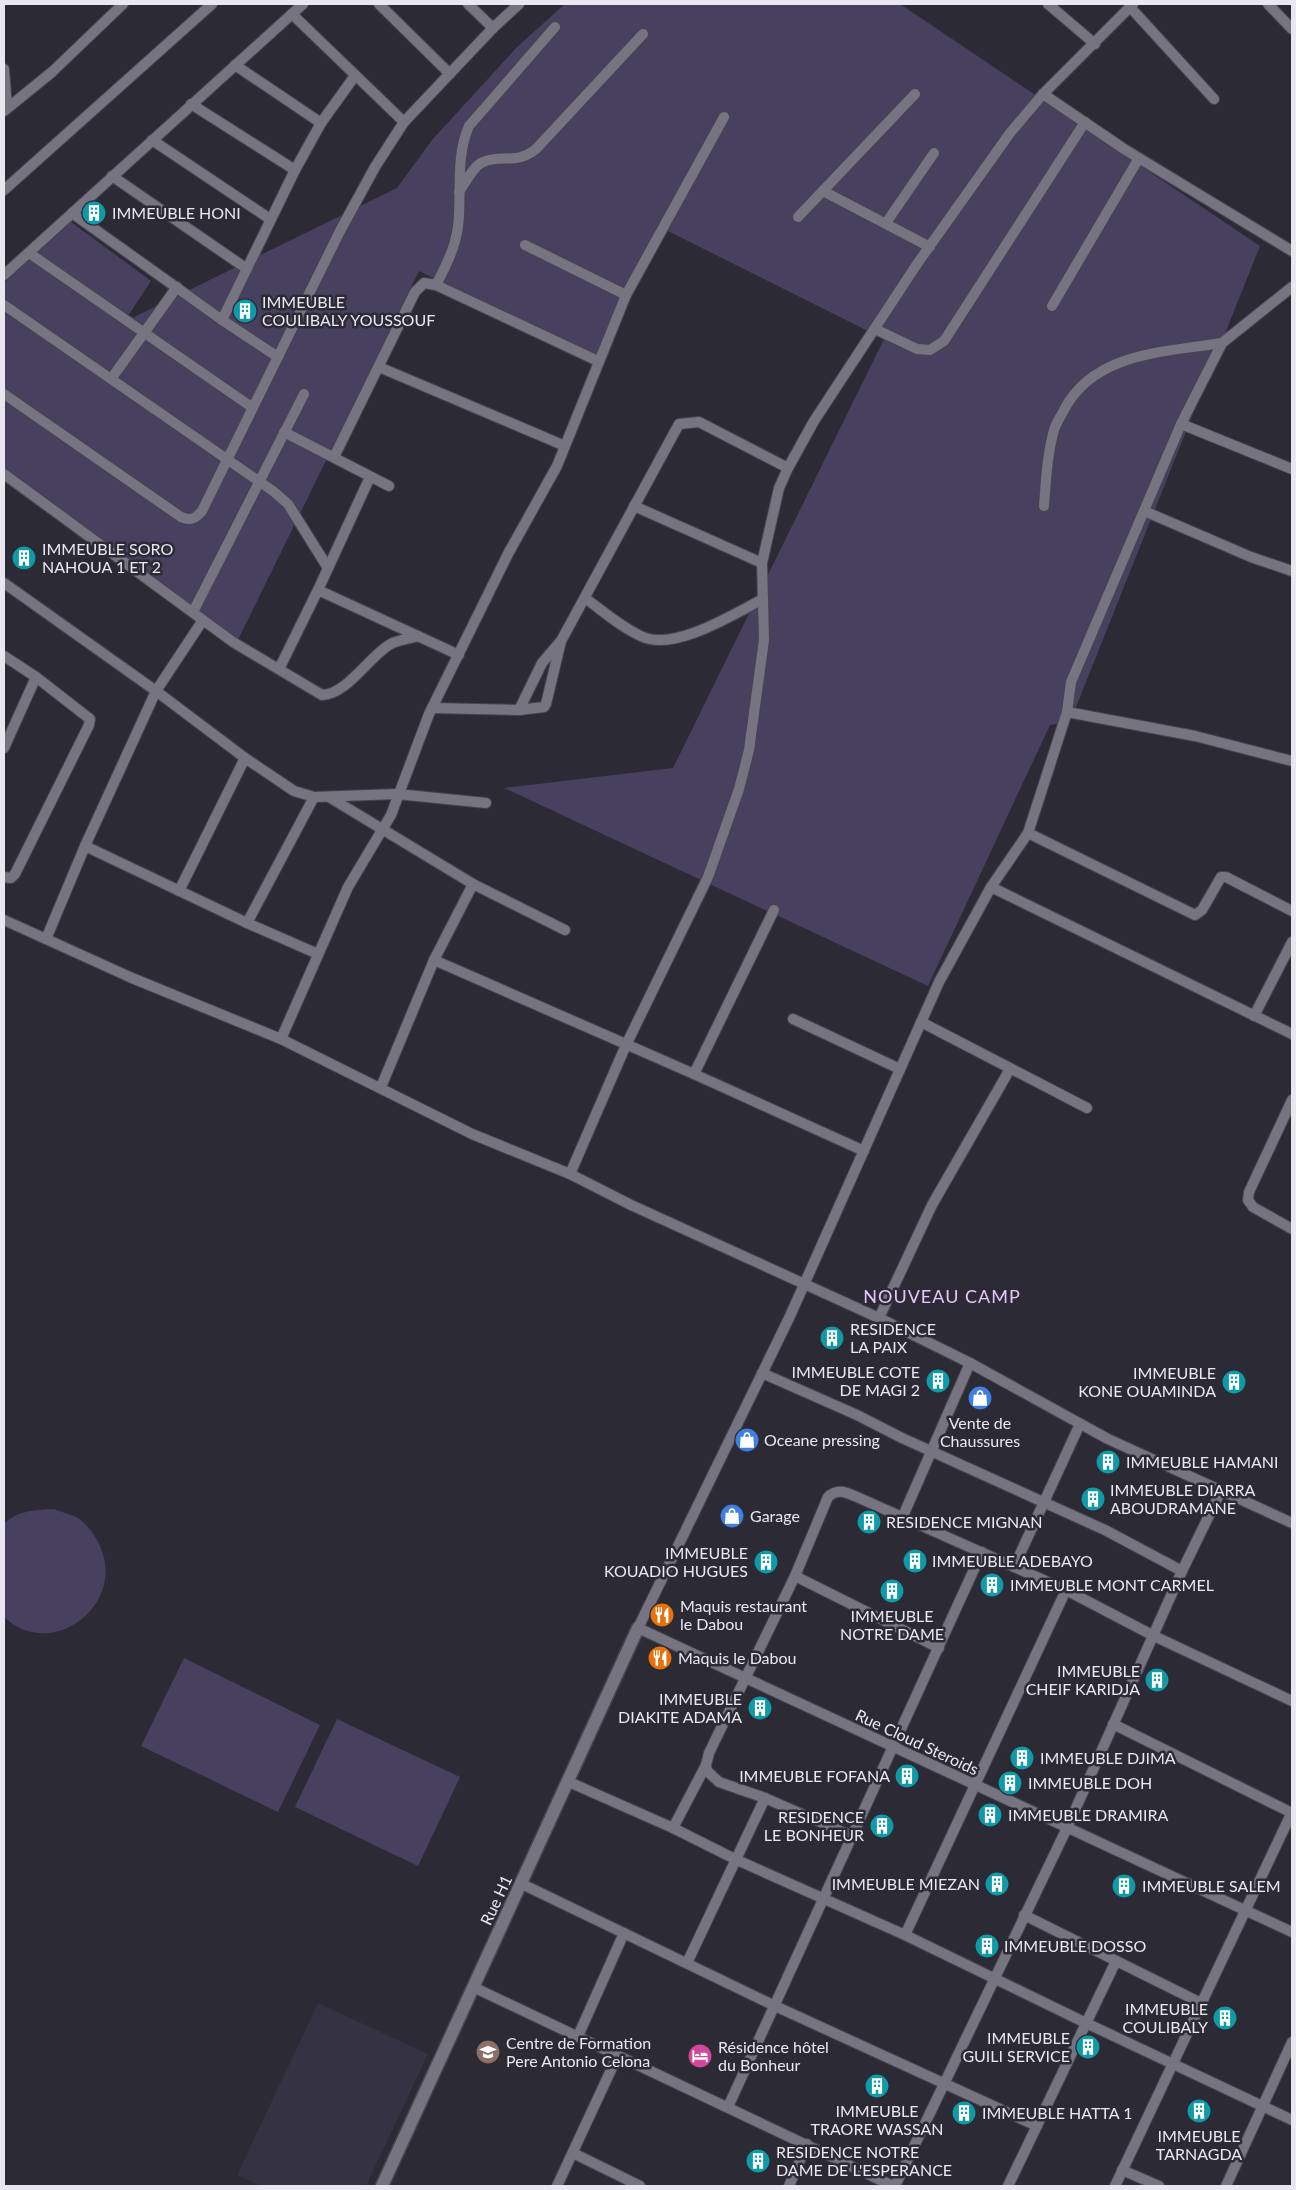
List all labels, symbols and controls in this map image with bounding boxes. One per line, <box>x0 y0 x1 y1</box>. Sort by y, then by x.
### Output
building icon: IMMEUBLE HONI <box>81 200 107 226</box>
place label: IMMEUBLE HONI <box>112 203 241 222</box>
place label: IMMEUBLE COULIBALY YOUSSOUF <box>262 292 435 329</box>
building icon: IMMEUBLE COULIBALY YOUSSOUF <box>232 298 258 324</box>
place label: IMMEUBLE SORO NAHOUA 1 ET 2 <box>42 539 173 576</box>
building icon: IMMEUBLE SORO NAHOUA 1 ET 2 <box>11 545 37 571</box>
district label: NOUVEAU CAMP <box>863 1285 1021 1307</box>
place label: RESIDENCE LA PAIX <box>850 1319 936 1356</box>
building icon: RESIDENCE LA PAIX <box>819 1325 845 1351</box>
place label: IMMEUBLE COTE DE MAGI 2 <box>791 1362 920 1399</box>
place label: IMMEUBLE KONE OUAMINDA <box>1078 1363 1216 1400</box>
building icon: IMMEUBLE COTE DE MAGI 2 <box>925 1368 951 1394</box>
building icon: IMMEUBLE KONE OUAMINDA <box>1221 1369 1247 1395</box>
shop icon: Vente de Chaussures <box>967 1385 993 1411</box>
place label: Vente de Chaussures <box>940 1413 1020 1450</box>
shop icon: Oceane pressing <box>734 1427 760 1453</box>
place label: Oceane pressing <box>764 1430 880 1449</box>
building icon: IMMEUBLE HAMANI <box>1095 1449 1121 1475</box>
place label: IMMEUBLE HAMANI <box>1126 1452 1279 1471</box>
place label: IMMEUBLE DIARRA ABOUDRAMANE <box>1110 1480 1256 1517</box>
building icon: IMMEUBLE DIARRA ABOUDRAMANE <box>1080 1486 1106 1512</box>
shop icon: Garage <box>719 1503 745 1529</box>
place label: Garage <box>750 1506 800 1525</box>
building icon: RESIDENCE MIGNAN <box>856 1509 882 1535</box>
place label: RESIDENCE MIGNAN <box>886 1512 1042 1531</box>
place label: IMMEUBLE KOUADIO HUGUES <box>604 1543 748 1580</box>
building icon: IMMEUBLE ADEBAYO <box>902 1548 928 1574</box>
building icon: IMMEUBLE KOUADIO HUGUES <box>753 1549 779 1575</box>
place label: IMMEUBLE ADEBAYO <box>932 1551 1093 1570</box>
building icon: IMMEUBLE MONT CARMEL <box>979 1572 1005 1598</box>
place label: IMMEUBLE MONT CARMEL <box>1010 1575 1214 1594</box>
building icon: IMMEUBLE NOTRE DAME <box>879 1578 905 1604</box>
place label: Maquis restaurant le Dabou <box>680 1596 807 1633</box>
restaurant icon: Maquis restaurant le Dabou <box>649 1602 675 1628</box>
place label: IMMEUBLE NOTRE DAME <box>840 1606 944 1643</box>
restaurant icon: Maquis le Dabou <box>647 1645 673 1671</box>
place label: Maquis le Dabou <box>678 1648 797 1667</box>
place label: IMMEUBLE CHEIF KARIDJA <box>1026 1661 1140 1698</box>
building icon: IMMEUBLE CHEIF KARIDJA <box>1144 1667 1170 1693</box>
place label: IMMEUBLE DIAKITE ADAMA <box>618 1689 742 1726</box>
building icon: IMMEUBLE DIAKITE ADAMA <box>747 1695 773 1721</box>
street label: Rue Cloud Steroids <box>853 1705 982 1778</box>
building icon: IMMEUBLE DJIMA <box>1009 1745 1035 1771</box>
place label: IMMEUBLE DJIMA <box>1040 1748 1176 1767</box>
building icon: IMMEUBLE FOFANA <box>894 1763 920 1789</box>
place label: IMMEUBLE FOFANA <box>739 1766 890 1785</box>
building icon: IMMEUBLE DOH <box>997 1770 1023 1796</box>
place label: IMMEUBLE DOH <box>1028 1773 1152 1792</box>
building icon: IMMEUBLE DRAMIRA <box>977 1802 1003 1828</box>
place label: IMMEUBLE DRAMIRA <box>1008 1805 1168 1824</box>
place label: RESIDENCE LE BONHEUR <box>764 1807 864 1844</box>
building icon: RESIDENCE LE BONHEUR <box>869 1813 895 1839</box>
building icon: IMMEUBLE MIEZAN <box>984 1871 1010 1897</box>
street label: Rue H1 <box>476 1872 515 1928</box>
building icon: IMMEUBLE SALEM <box>1111 1873 1137 1899</box>
place label: IMMEUBLE MIEZAN <box>832 1874 980 1893</box>
place label: IMMEUBLE SALEM <box>1142 1876 1281 1895</box>
building icon: IMMEUBLE DOSSO <box>974 1933 1000 1959</box>
place label: IMMEUBLE DOSSO <box>1004 1936 1146 1955</box>
place label: IMMEUBLE COULIBALY <box>1123 1999 1208 2036</box>
building icon: IMMEUBLE COULIBALY <box>1212 2005 1238 2031</box>
place label: IMMEUBLE GUILI SERVICE <box>962 2028 1070 2065</box>
place label: Centre de Formation Pere Antonio Celona <box>506 2033 651 2070</box>
building icon: IMMEUBLE GUILI SERVICE <box>1075 2034 1101 2060</box>
place label: Résidence hôtel du Bonheur <box>718 2037 829 2074</box>
school or university icon: Centre de Formation Pere Antonio Celona <box>475 2039 501 2065</box>
hotel icon: Résidence hôtel du Bonheur <box>687 2043 713 2069</box>
building icon: IMMEUBLE TRAORE WASSAN <box>864 2073 890 2099</box>
building icon: IMMEUBLE TARNAGDA <box>1186 2098 1212 2124</box>
building icon: IMMEUBLE HATTA 1 <box>951 2100 977 2126</box>
place label: IMMEUBLE TRAORE WASSAN <box>811 2101 943 2138</box>
place label: IMMEUBLE HATTA 1 <box>982 2103 1132 2122</box>
place label: IMMEUBLE TARNAGDA <box>1156 2126 1242 2163</box>
place label: RESIDENCE NOTRE DAME DE L'ESPERANCE <box>776 2142 952 2179</box>
building icon: RESIDENCE NOTRE DAME DE L'ESPERANCE <box>745 2148 771 2174</box>

